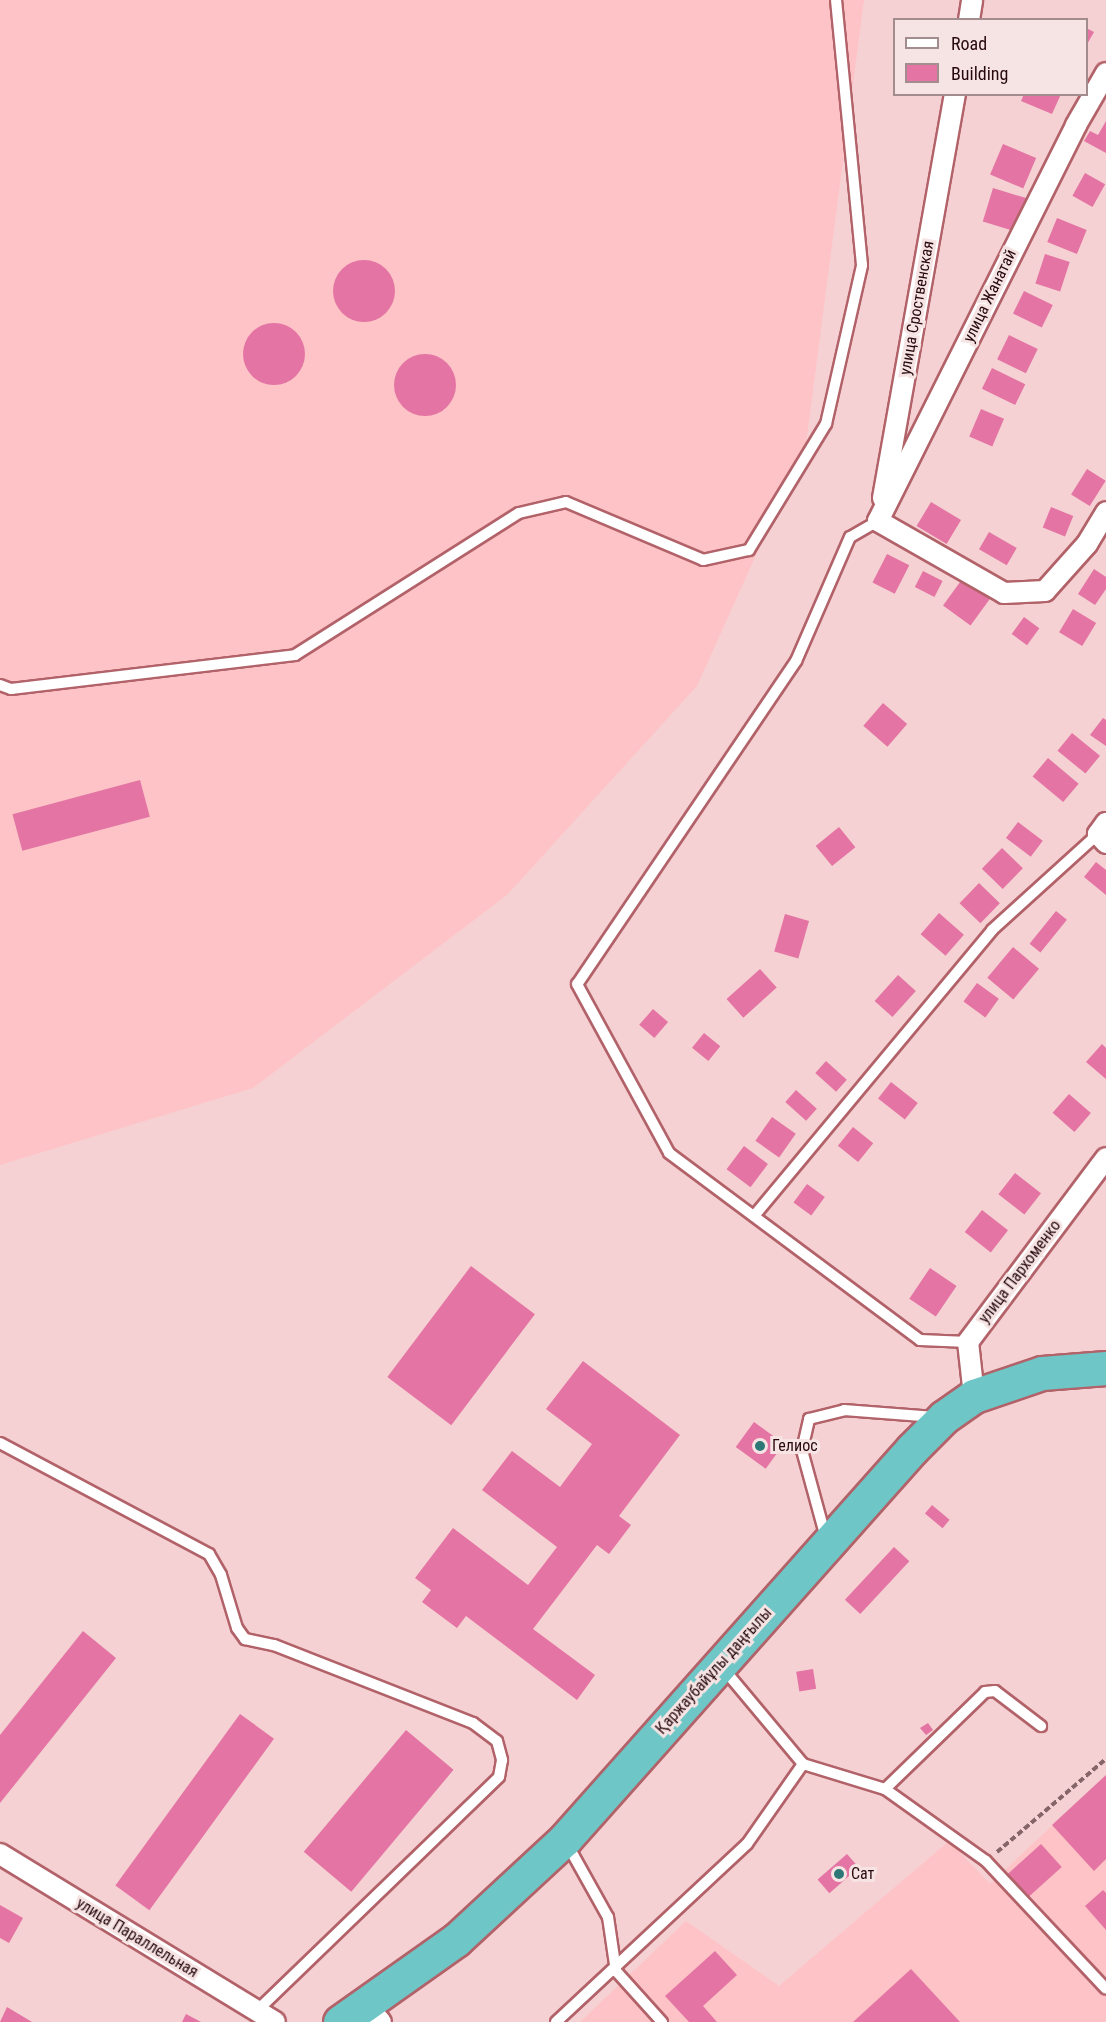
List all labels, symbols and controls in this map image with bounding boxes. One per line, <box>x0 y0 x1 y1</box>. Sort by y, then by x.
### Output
legend <box>893 18 1088 96</box>
text: Road <box>951 33 987 54</box>
text: Building <box>951 63 1008 84</box>
street label: улица Сроственская <box>896 240 938 376</box>
street label: улица Жанатай <box>959 246 1021 346</box>
street label: улица Пархоменко <box>975 1217 1065 1327</box>
place label: Гелиос <box>772 1436 818 1456</box>
marker: Гелиос <box>753 1439 767 1453</box>
street label: Қаржаубайұлы даңғылы <box>652 1604 776 1738</box>
place label: Сат <box>851 1864 874 1884</box>
marker: Сат <box>832 1867 846 1881</box>
street label: улица Параллельная <box>73 1894 201 1982</box>

